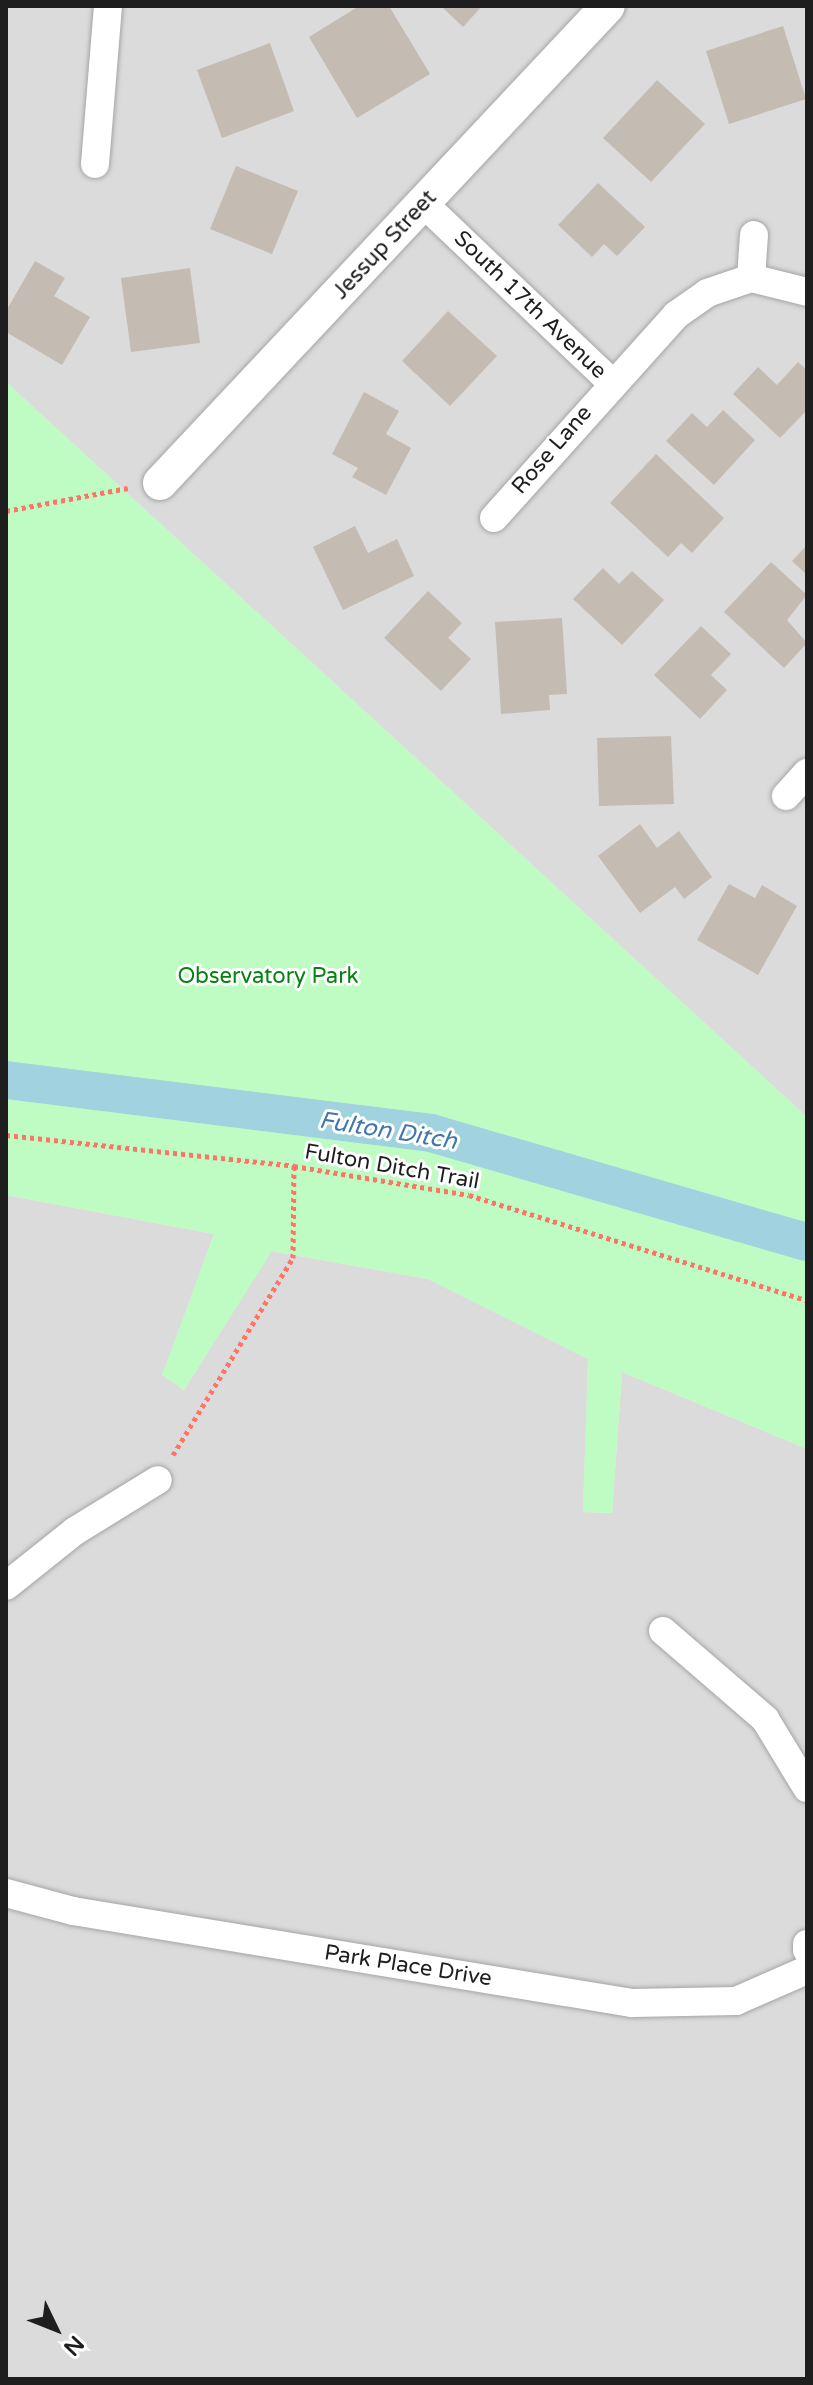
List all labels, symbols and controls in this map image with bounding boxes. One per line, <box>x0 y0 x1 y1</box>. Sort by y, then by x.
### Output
street label: Jessup Street <box>328 185 442 305</box>
street label: South 17th Avenue <box>448 225 612 385</box>
street label: Rose Lane <box>506 400 598 500</box>
park label: Observatory Park <box>177 964 359 990</box>
water label: Fulton Ditch <box>317 1106 459 1156</box>
street label: Fulton Ditch Trail <box>303 1139 481 1195</box>
street label: Park Place Drive <box>322 1940 494 1992</box>
north arrow <box>16 2289 96 2369</box>
text: N <box>58 2330 89 2361</box>

